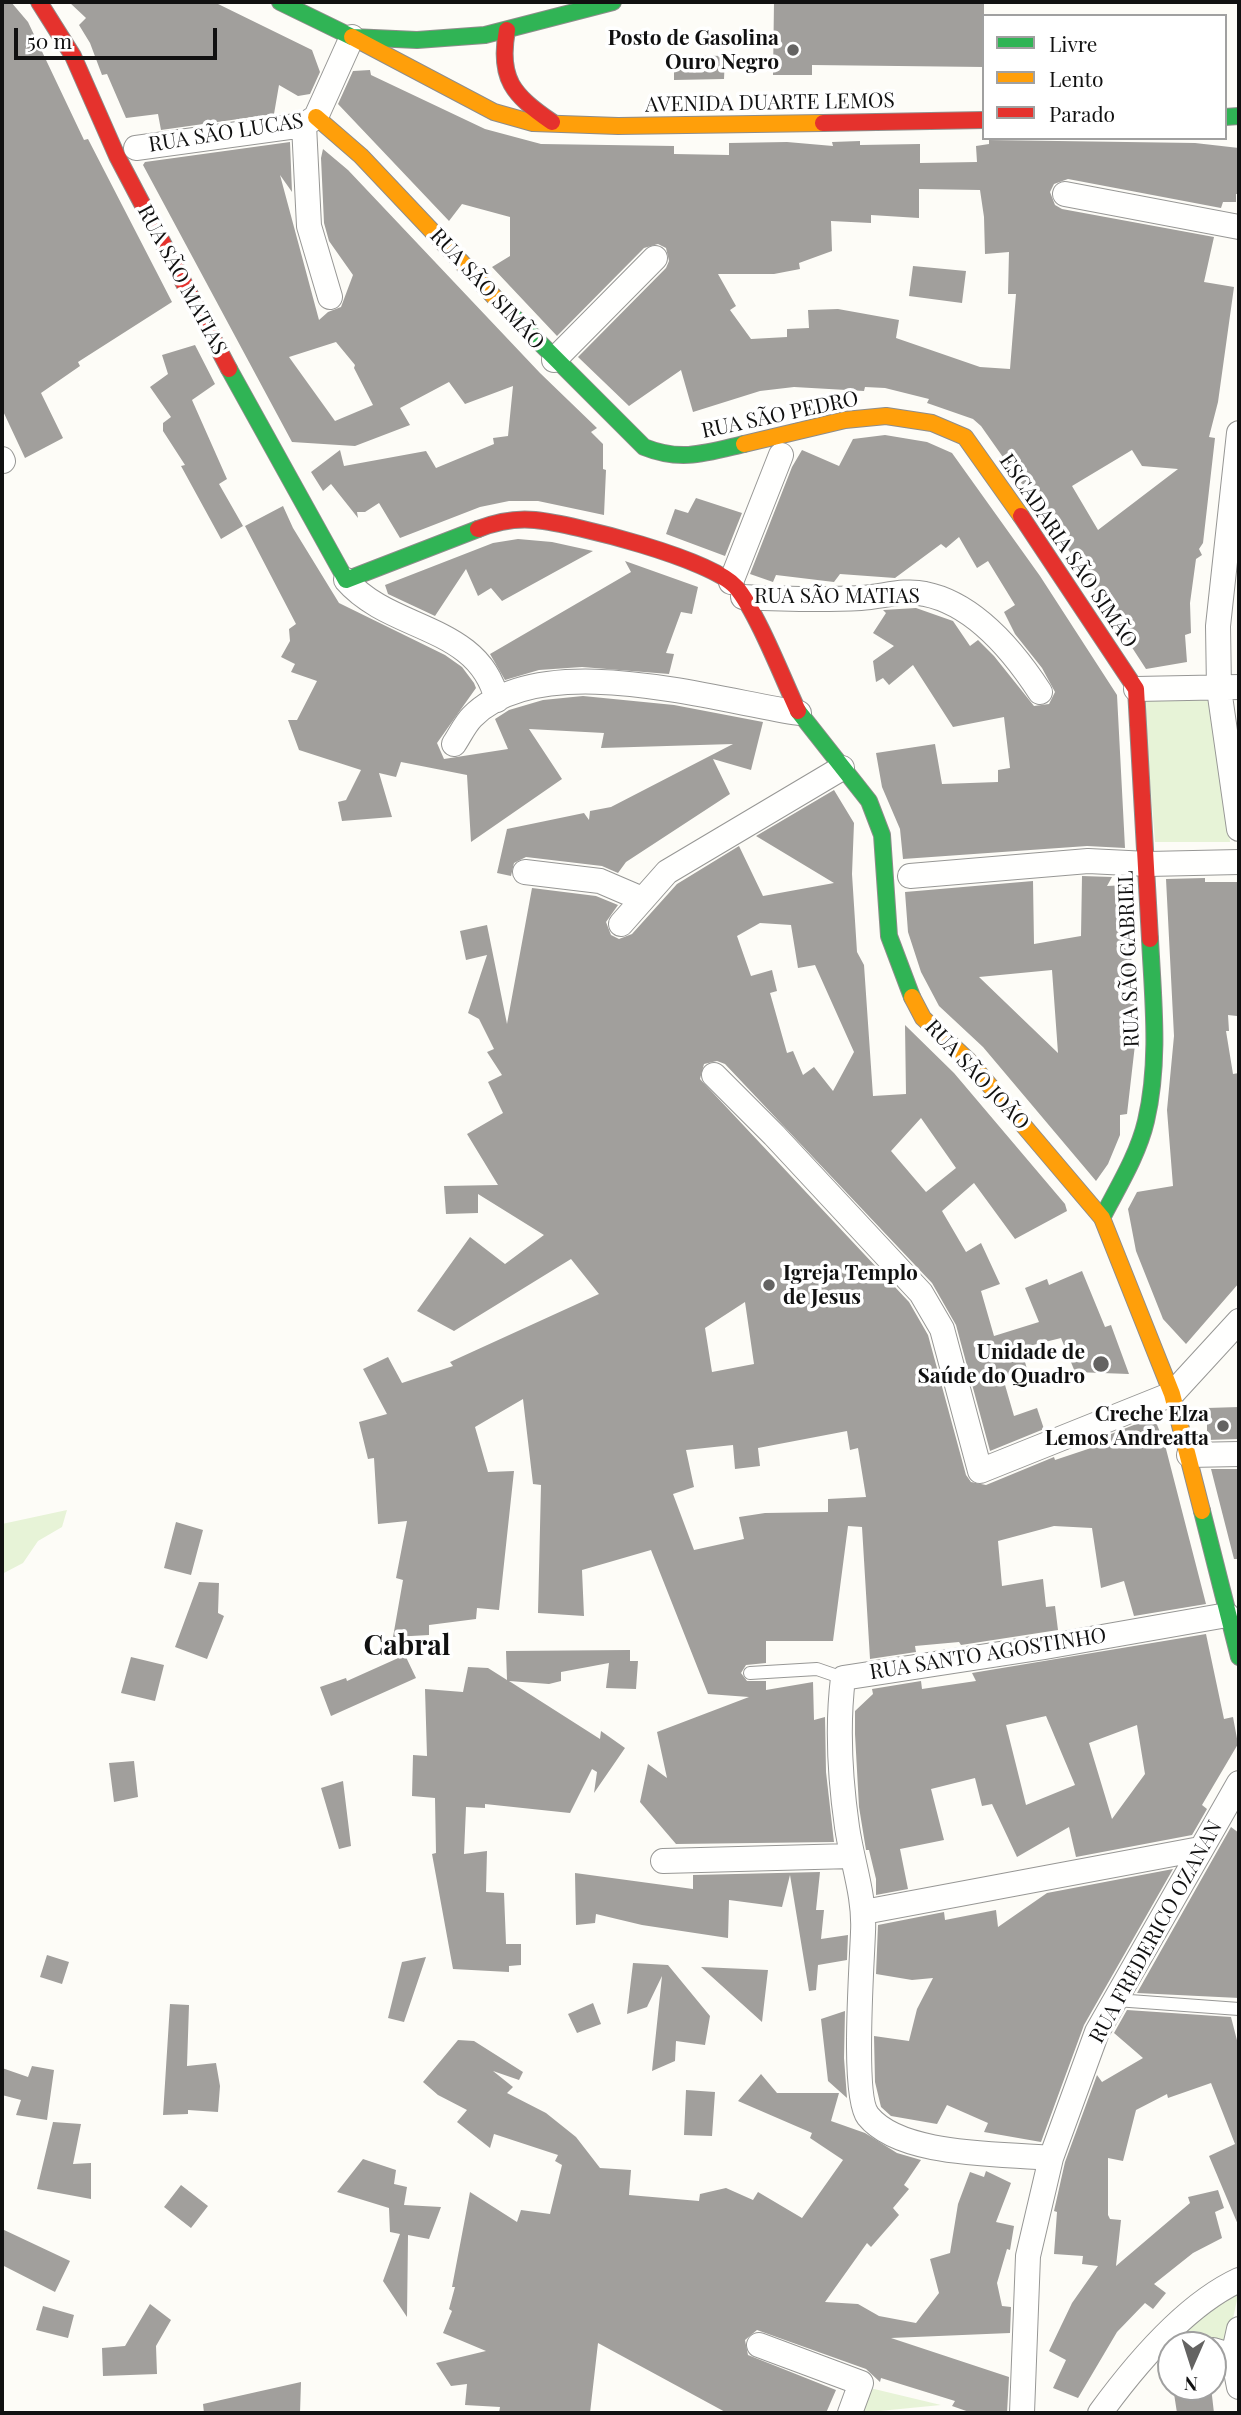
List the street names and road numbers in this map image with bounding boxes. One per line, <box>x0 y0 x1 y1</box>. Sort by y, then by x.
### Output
street label: AVENIDA DUARTE LEMOS <box>645 88 895 118</box>
street label: RUA SÃO LUCAS <box>147 108 305 158</box>
street label: RUA SÃO MATIAS <box>132 201 232 359</box>
street label: RUA SÃO SIMÃO <box>425 223 549 355</box>
street label: RUA SÃO PEDRO <box>699 386 861 444</box>
street label: ESCADARIA SÃO SIMÃO <box>994 449 1142 653</box>
street label: RUA SÃO MATIAS <box>754 583 920 609</box>
street label: RUA SÃO GABRIEL <box>1113 870 1145 1048</box>
street label: RUA SÃO JOÃO <box>920 1015 1034 1135</box>
street label: RUA SANTO AGOSTINHO <box>868 1623 1108 1685</box>
street label: RUA FREDERICO OZANAN <box>1084 1816 1228 2048</box>

